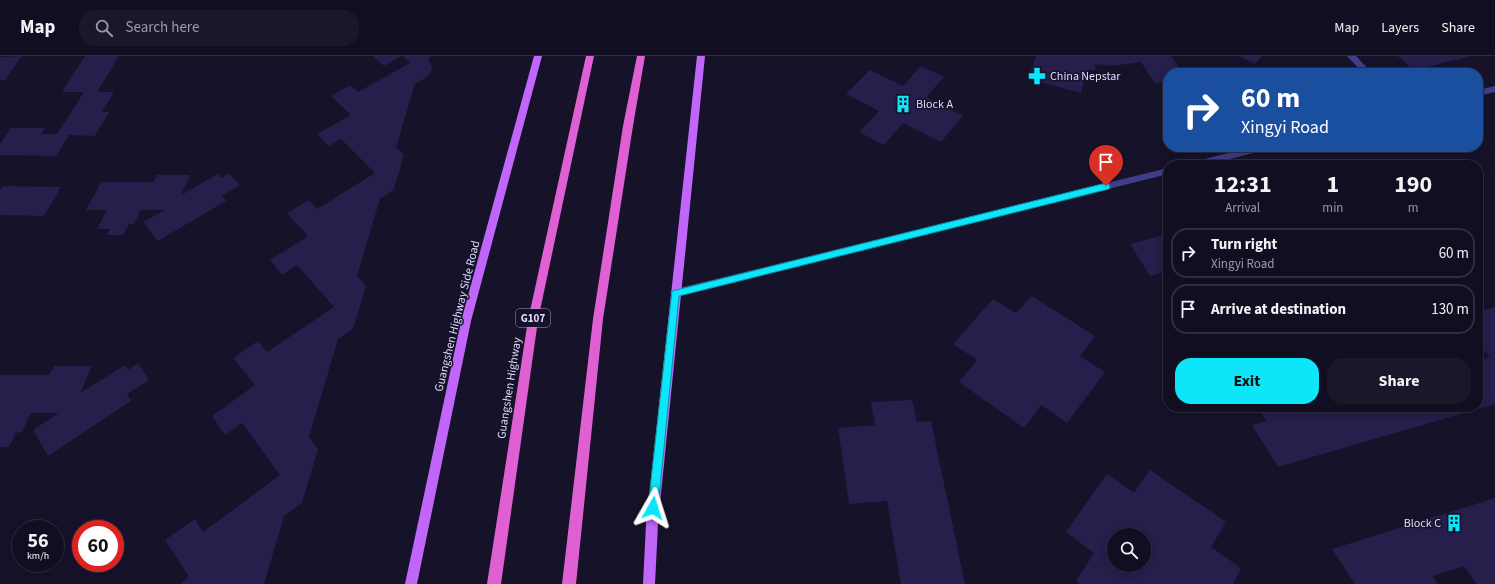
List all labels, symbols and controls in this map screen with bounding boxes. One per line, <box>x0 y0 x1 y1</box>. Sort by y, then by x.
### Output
search box <box>79 10 359 46</box>
text: Map <box>20 14 55 41</box>
icon: search <box>93 17 115 39</box>
text: Search here <box>125 17 199 38</box>
text: Map <box>1334 18 1359 38</box>
text: Layers <box>1381 18 1419 38</box>
text: Share <box>1441 18 1475 38</box>
pharmacy icon: China Nepstar <box>1027 66 1047 86</box>
place label: China Nepstar <box>1050 68 1121 85</box>
text: 60 m <box>1241 78 1300 118</box>
icon: right <box>1175 84 1227 136</box>
building icon: Block A <box>893 94 913 114</box>
place label: Block A <box>916 96 953 113</box>
text: Xingyi Road <box>1241 115 1329 140</box>
pin <box>1089 145 1123 186</box>
icon: arrive <box>1095 151 1117 173</box>
text: 12:31 <box>1214 167 1272 202</box>
text: 1 <box>1327 167 1339 202</box>
text: 190 <box>1394 167 1432 202</box>
text: Arrival <box>1225 199 1260 217</box>
text: min <box>1322 199 1343 217</box>
text: m <box>1408 199 1419 217</box>
text: Turn right <box>1211 234 1277 255</box>
street label: Guangshen Highway Side Road <box>430 239 484 393</box>
icon: right <box>1177 242 1199 264</box>
text: 60 m <box>1439 243 1469 264</box>
text: Xingyi Road <box>1211 255 1275 273</box>
icon: arrive <box>1177 298 1199 320</box>
text: Arrive at destination <box>1211 299 1346 320</box>
text: 130 m <box>1431 299 1469 320</box>
road number: G107 <box>516 309 550 327</box>
street label: Guangshen Highway <box>493 336 526 440</box>
button: Exit <box>1175 358 1319 404</box>
button: Share <box>1327 358 1471 404</box>
position arrow <box>632 487 674 529</box>
building icon: Block C <box>1444 513 1464 533</box>
place label: Block C <box>1404 515 1441 532</box>
speed limit sign: 60 <box>72 520 124 572</box>
text: 56 <box>27 527 49 555</box>
map controls <box>1107 528 1151 572</box>
button: search <box>1107 528 1151 572</box>
text: km/h <box>27 549 49 563</box>

